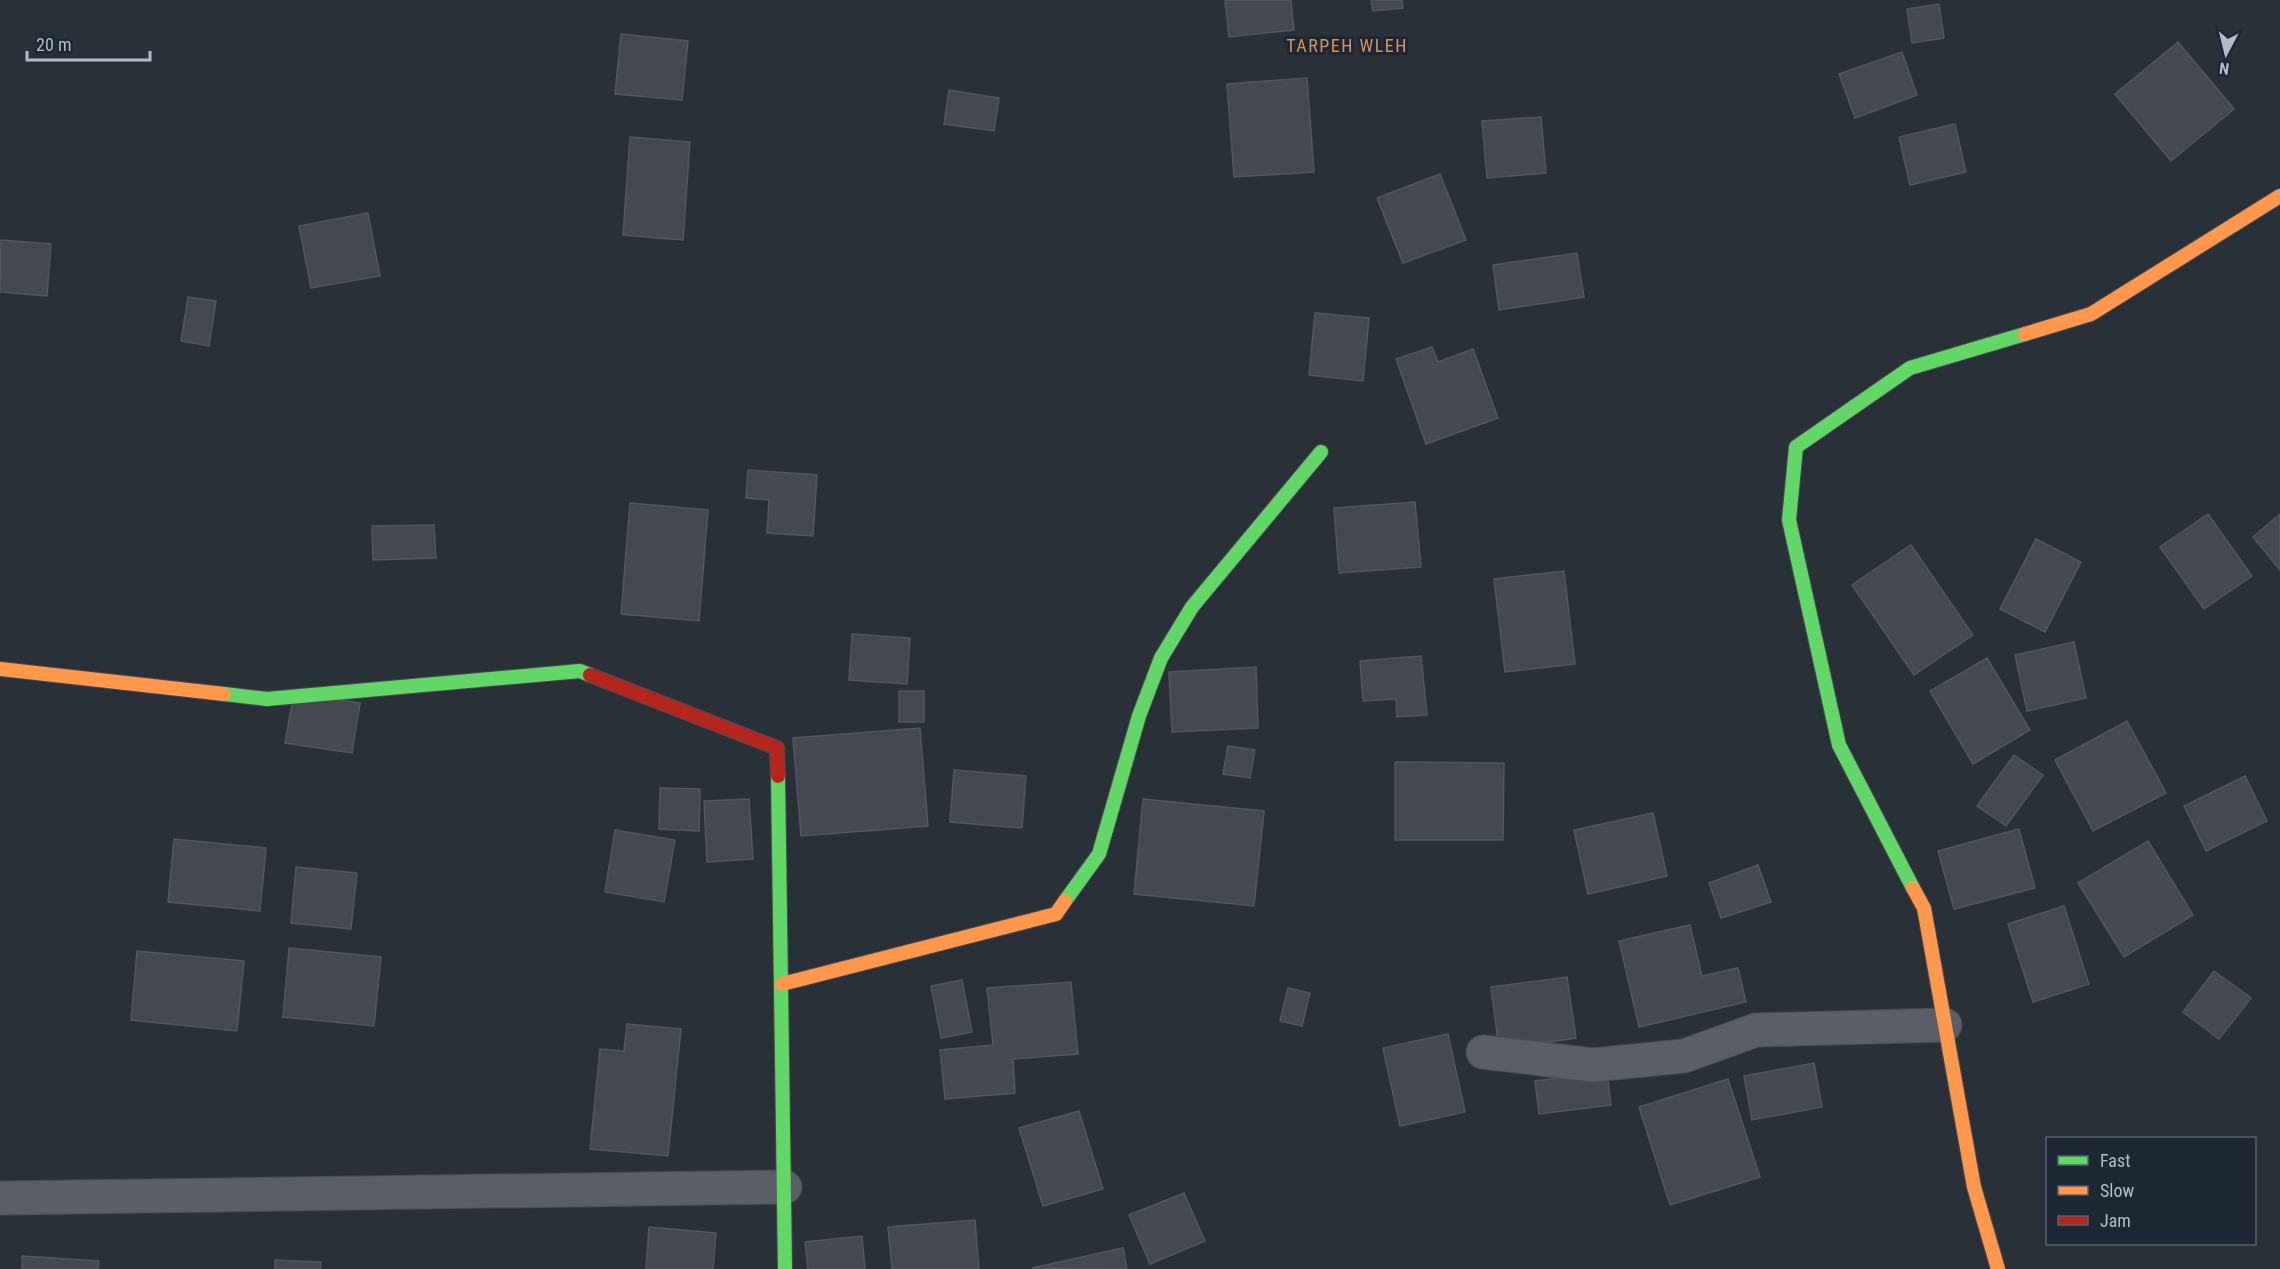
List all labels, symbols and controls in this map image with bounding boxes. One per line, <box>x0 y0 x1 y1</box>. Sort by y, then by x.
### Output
scale bar <box>27 24 150 62</box>
north arrow <box>2196 24 2256 84</box>
text: 20 m <box>36 34 71 55</box>
district label: TARPEH WLEH <box>1286 35 1408 56</box>
text: N <box>2218 58 2230 78</box>
legend <box>2046 1137 2256 1245</box>
text: Fast <box>2100 1150 2131 1171</box>
text: Slow <box>2100 1180 2135 1201</box>
text: Jam <box>2100 1210 2131 1231</box>

